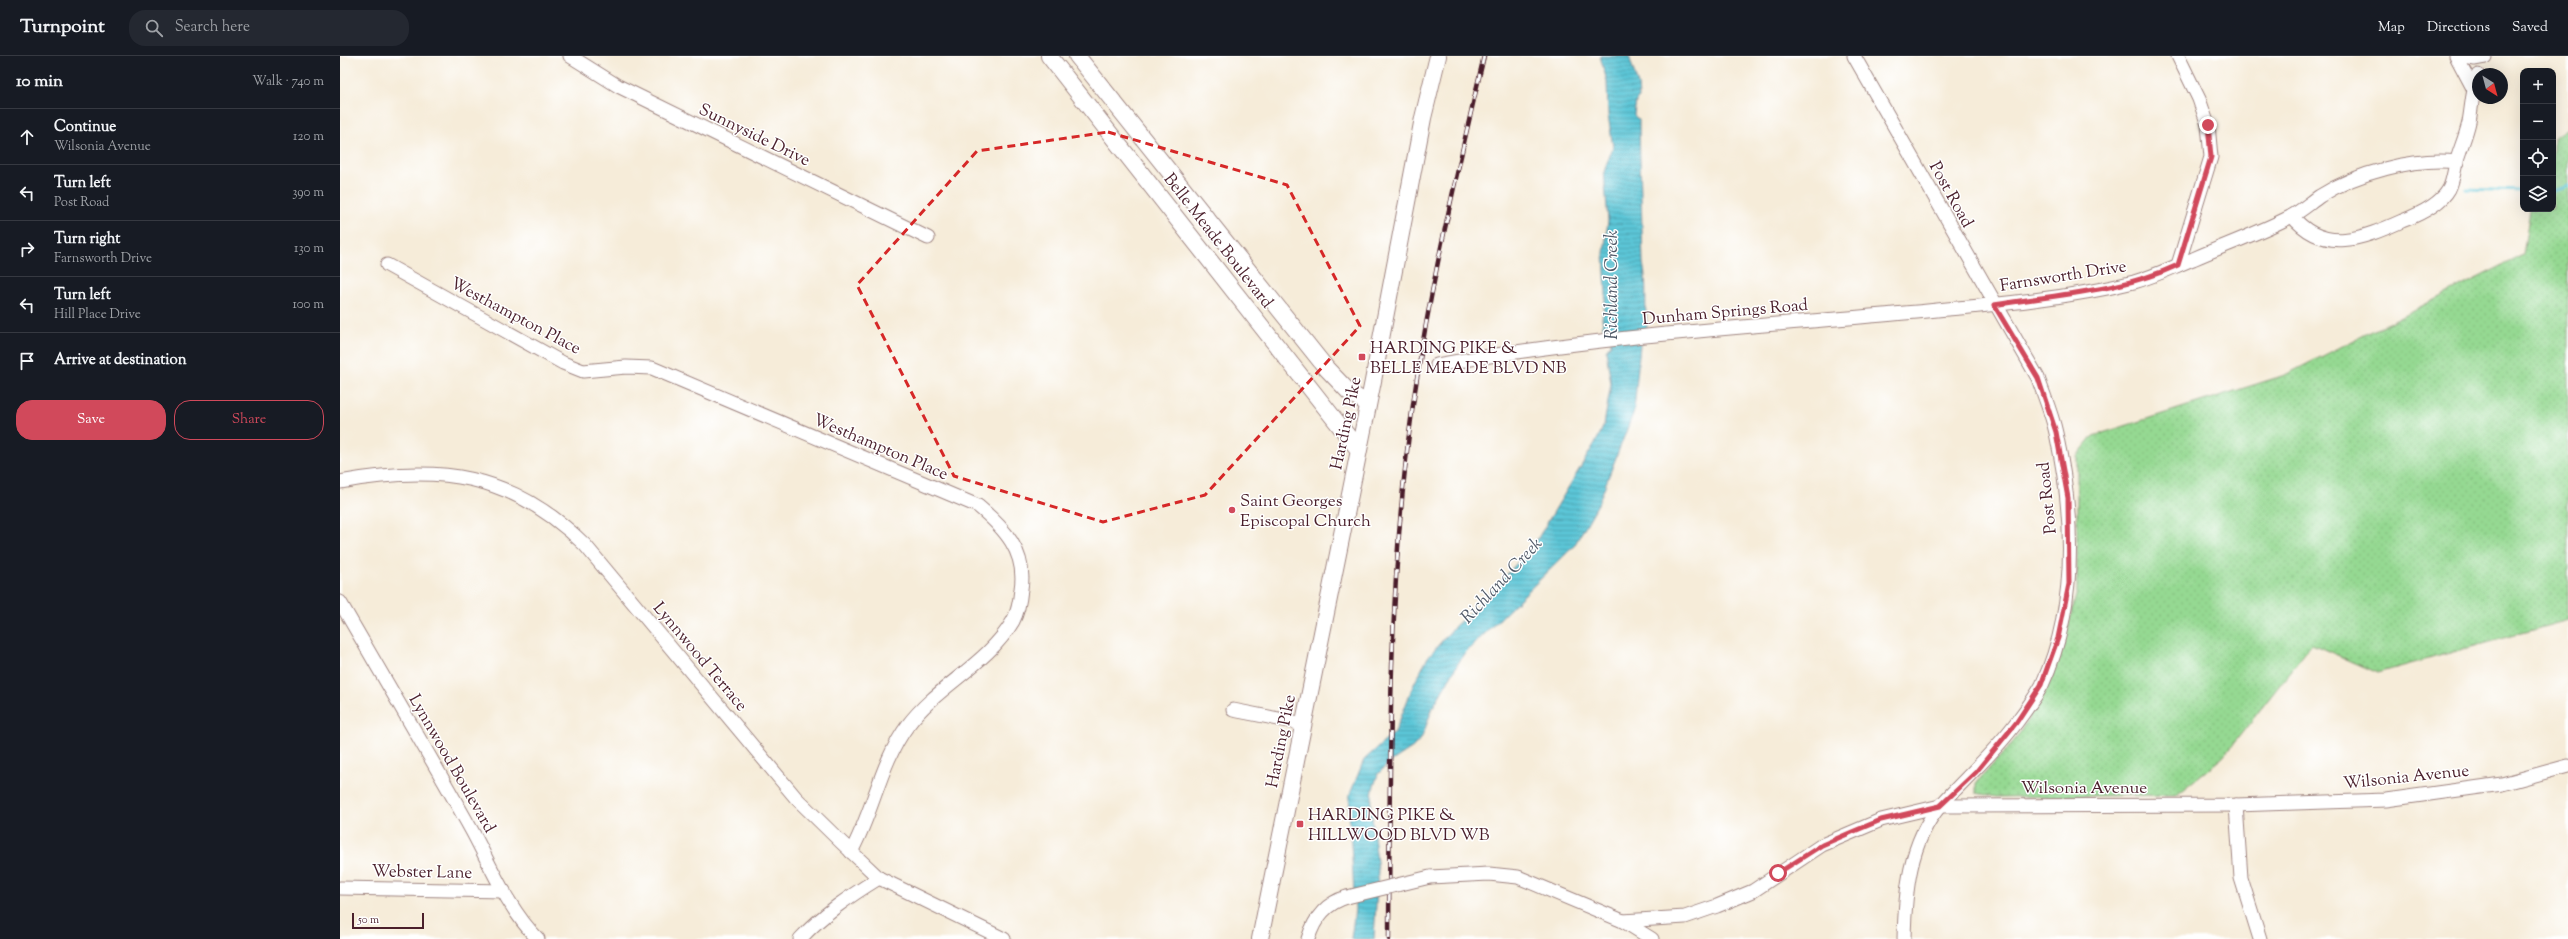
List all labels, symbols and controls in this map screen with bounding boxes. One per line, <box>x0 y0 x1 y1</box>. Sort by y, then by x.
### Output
search box <box>129 10 409 46</box>
text: Turnpoint <box>20 14 105 41</box>
icon: search <box>143 17 165 39</box>
text: Search here <box>175 17 250 38</box>
text: Map <box>2378 18 2405 38</box>
text: Directions <box>2427 18 2490 38</box>
text: Saved <box>2512 18 2548 38</box>
north arrow <box>2472 68 2508 104</box>
map controls <box>2520 68 2556 212</box>
button: + <box>2520 68 2556 104</box>
text: 10 min <box>16 70 63 94</box>
text: Walk · 740 m <box>252 73 324 91</box>
street label: Sunnyside Drive <box>694 98 814 173</box>
button: − <box>2520 104 2556 140</box>
route end <box>2199 116 2217 134</box>
text: Continue <box>54 117 116 138</box>
icon: ahead <box>16 126 38 148</box>
text: 120 m <box>293 128 324 146</box>
text: Wilsonia Avenue <box>54 138 151 156</box>
button: locate <box>2520 140 2556 176</box>
street label: Post Road <box>1922 157 1979 233</box>
street label: Belle Meade Boulevard <box>1157 169 1278 314</box>
text: Turn left <box>54 173 111 194</box>
button: layers <box>2520 176 2556 212</box>
icon: left <box>16 182 38 204</box>
text: 390 m <box>292 184 324 202</box>
text: Post Road <box>54 194 109 212</box>
text: Turn right <box>54 229 120 250</box>
water label: Richland Creek <box>1600 230 1626 340</box>
icon: right <box>16 238 38 260</box>
text: 130 m <box>294 240 324 258</box>
text: Farnsworth Drive <box>54 250 152 268</box>
street label: Farnsworth Drive <box>1998 255 2129 299</box>
street label: Westhampton Place <box>445 272 585 361</box>
text: Turn left <box>54 285 111 306</box>
icon: left <box>16 294 38 316</box>
street label: Dunham Springs Road <box>1641 294 1809 332</box>
text: 100 m <box>292 296 324 314</box>
text: Hill Place Drive <box>54 306 141 324</box>
place label: HARDING PIKE & BELLE MEADE BLVD NB <box>1370 337 1567 381</box>
icon: arrive <box>16 350 38 372</box>
text: Arrive at destination <box>54 350 187 371</box>
marker: HARDING PIKE & BELLE MEADE BLVD NB <box>1357 352 1367 362</box>
street label: Harding Pike <box>1325 375 1369 472</box>
button: Save <box>16 400 166 440</box>
button: Share <box>174 400 324 440</box>
street label: Westhampton Place <box>809 408 952 487</box>
street label: Post Road <box>2032 460 2064 535</box>
place label: Saint Georges Episcopal Church <box>1240 490 1371 534</box>
marker: Saint Georges Episcopal Church <box>1227 505 1237 515</box>
water label: Richland Creek <box>1456 532 1549 630</box>
street label: Lynnwood Terrace <box>646 597 752 717</box>
street label: Lynnwood Boulevard <box>402 690 501 838</box>
street label: Harding Pike <box>1261 693 1303 790</box>
street label: Wilsonia Avenue <box>2342 759 2470 797</box>
street label: Wilsonia Avenue <box>2021 777 2147 801</box>
place label: HARDING PIKE & HILLWOOD BLVD WB <box>1308 804 1490 848</box>
marker: HARDING PIKE & HILLWOOD BLVD WB <box>1295 819 1305 829</box>
street label: Webster Lane <box>371 860 473 886</box>
route start <box>1769 864 1787 882</box>
scale bar <box>352 911 424 930</box>
text: 50 m <box>358 912 379 928</box>

